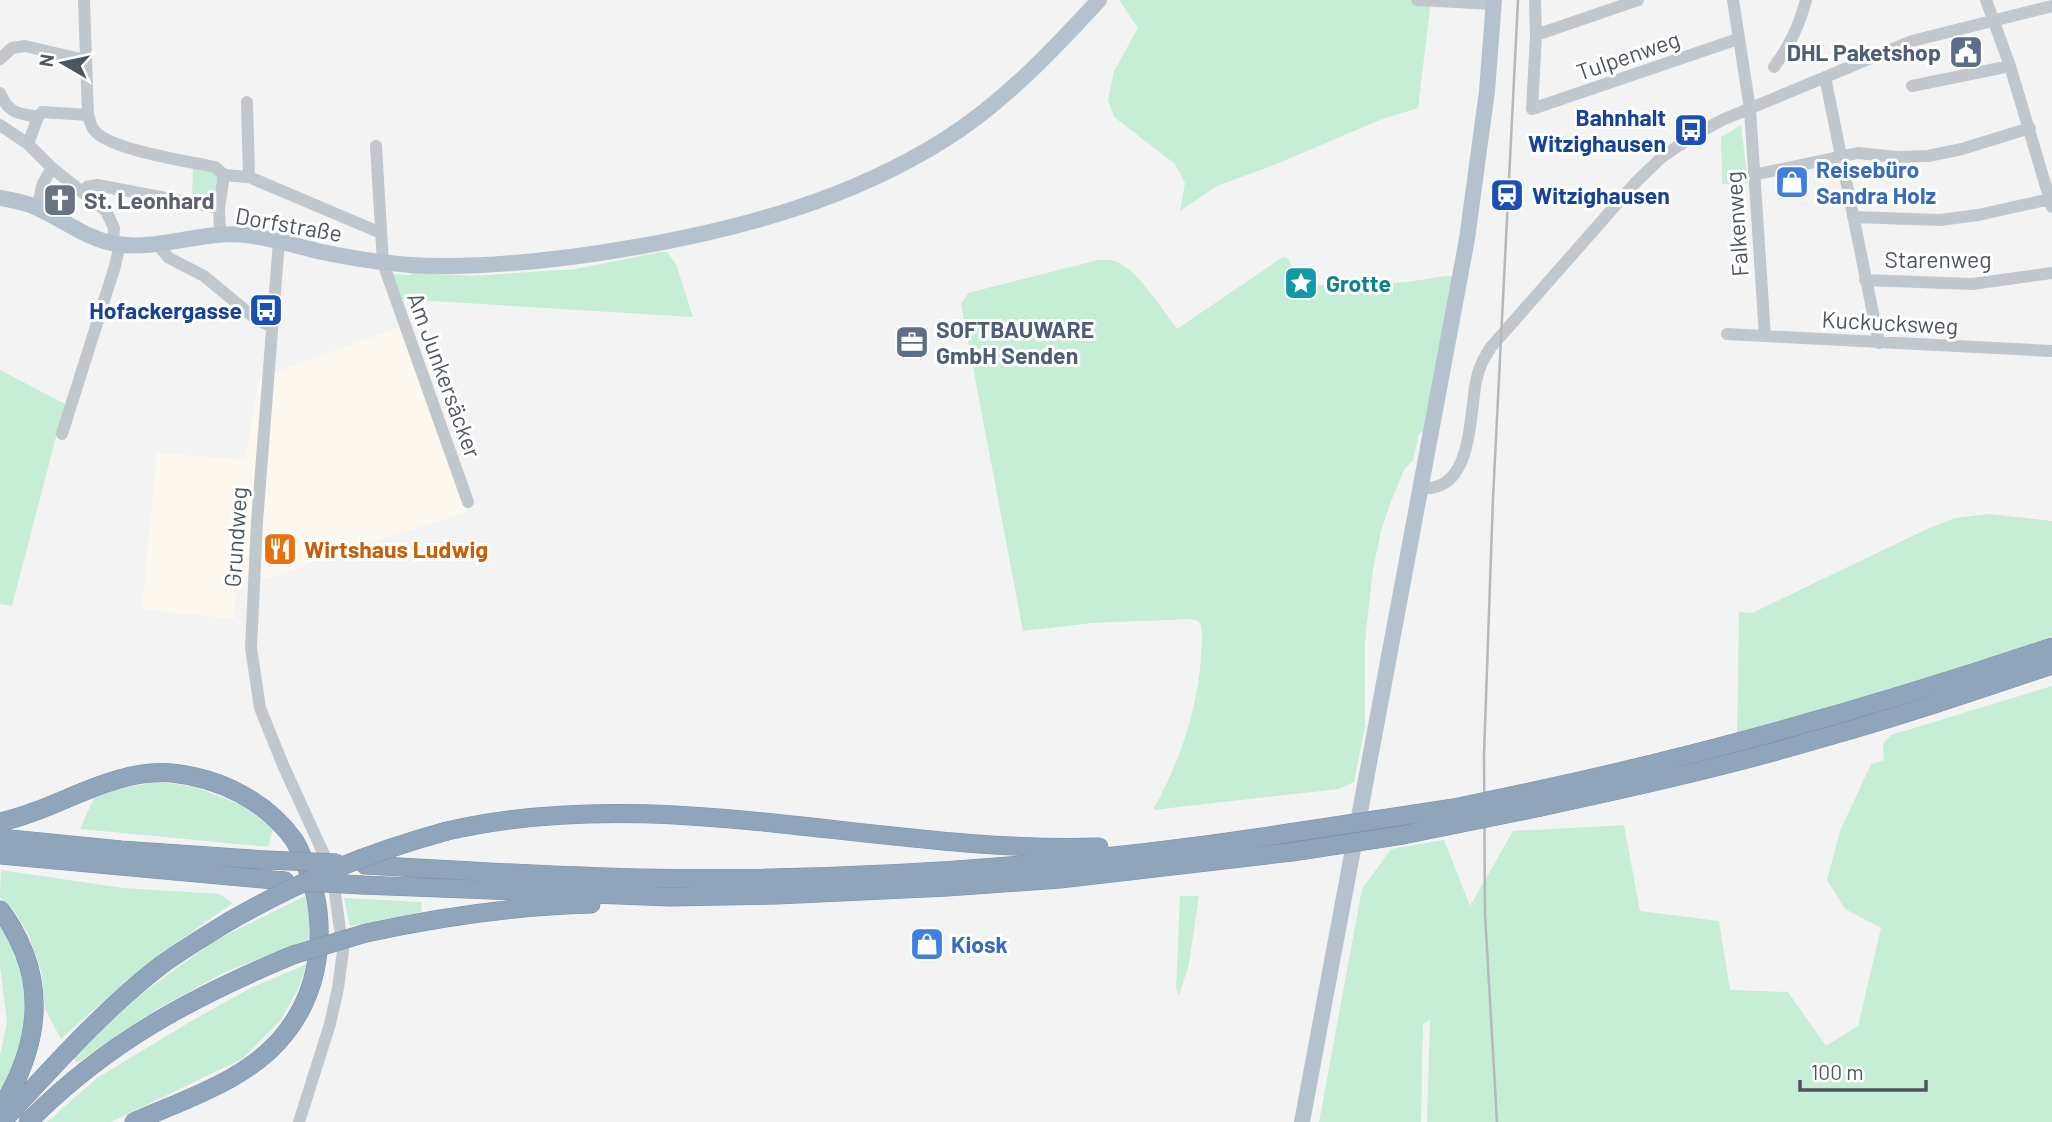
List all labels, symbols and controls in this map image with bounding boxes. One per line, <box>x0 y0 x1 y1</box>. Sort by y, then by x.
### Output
street label: Tulpenweg <box>1573 24 1683 86</box>
north arrow <box>28 28 98 98</box>
public building icon: DHL Paketshop <box>1947 33 1985 71</box>
place label: DHL Paketshop <box>1787 38 1941 66</box>
text: N <box>33 52 58 68</box>
place label: Bahnhalt Witzighausen <box>1528 103 1666 157</box>
bus stop icon: Bahnhalt Witzighausen <box>1672 111 1710 149</box>
place label: Reisebüro Sandra Holz <box>1816 155 1936 209</box>
shop icon: Reisebüro Sandra Holz <box>1773 163 1811 201</box>
street label: Falkenweg <box>1718 170 1754 278</box>
station icon: Witzighausen <box>1488 176 1526 214</box>
church icon: St. Leonhard <box>41 181 79 219</box>
place label: Witzighausen <box>1532 181 1670 209</box>
place label: St. Leonhard <box>84 186 215 214</box>
street label: Dorfstraße <box>233 201 345 247</box>
street label: Starenweg <box>1884 245 1992 273</box>
place icon: Grotte <box>1282 264 1320 302</box>
place label: Grotte <box>1326 269 1391 297</box>
street label: Am Junkersäcker <box>402 289 488 462</box>
bus stop icon: Hofackergasse <box>247 291 285 329</box>
place label: Hofackergasse <box>89 296 242 324</box>
street label: Kuckucksweg <box>1821 304 1959 340</box>
place label: SOFTBAUWARE GmbH Senden <box>936 315 1094 369</box>
office icon: SOFTBAUWARE GmbH Senden <box>893 323 931 361</box>
street label: Grundweg <box>218 486 252 588</box>
restaurant icon: Wirtshaus Ludwig <box>261 530 299 568</box>
place label: Wirtshaus Ludwig <box>304 535 488 563</box>
shop icon: Kiosk <box>908 925 946 963</box>
place label: Kiosk <box>951 930 1008 958</box>
scale bar <box>1800 1048 1926 1092</box>
text: 100 m <box>1811 1059 1864 1084</box>

